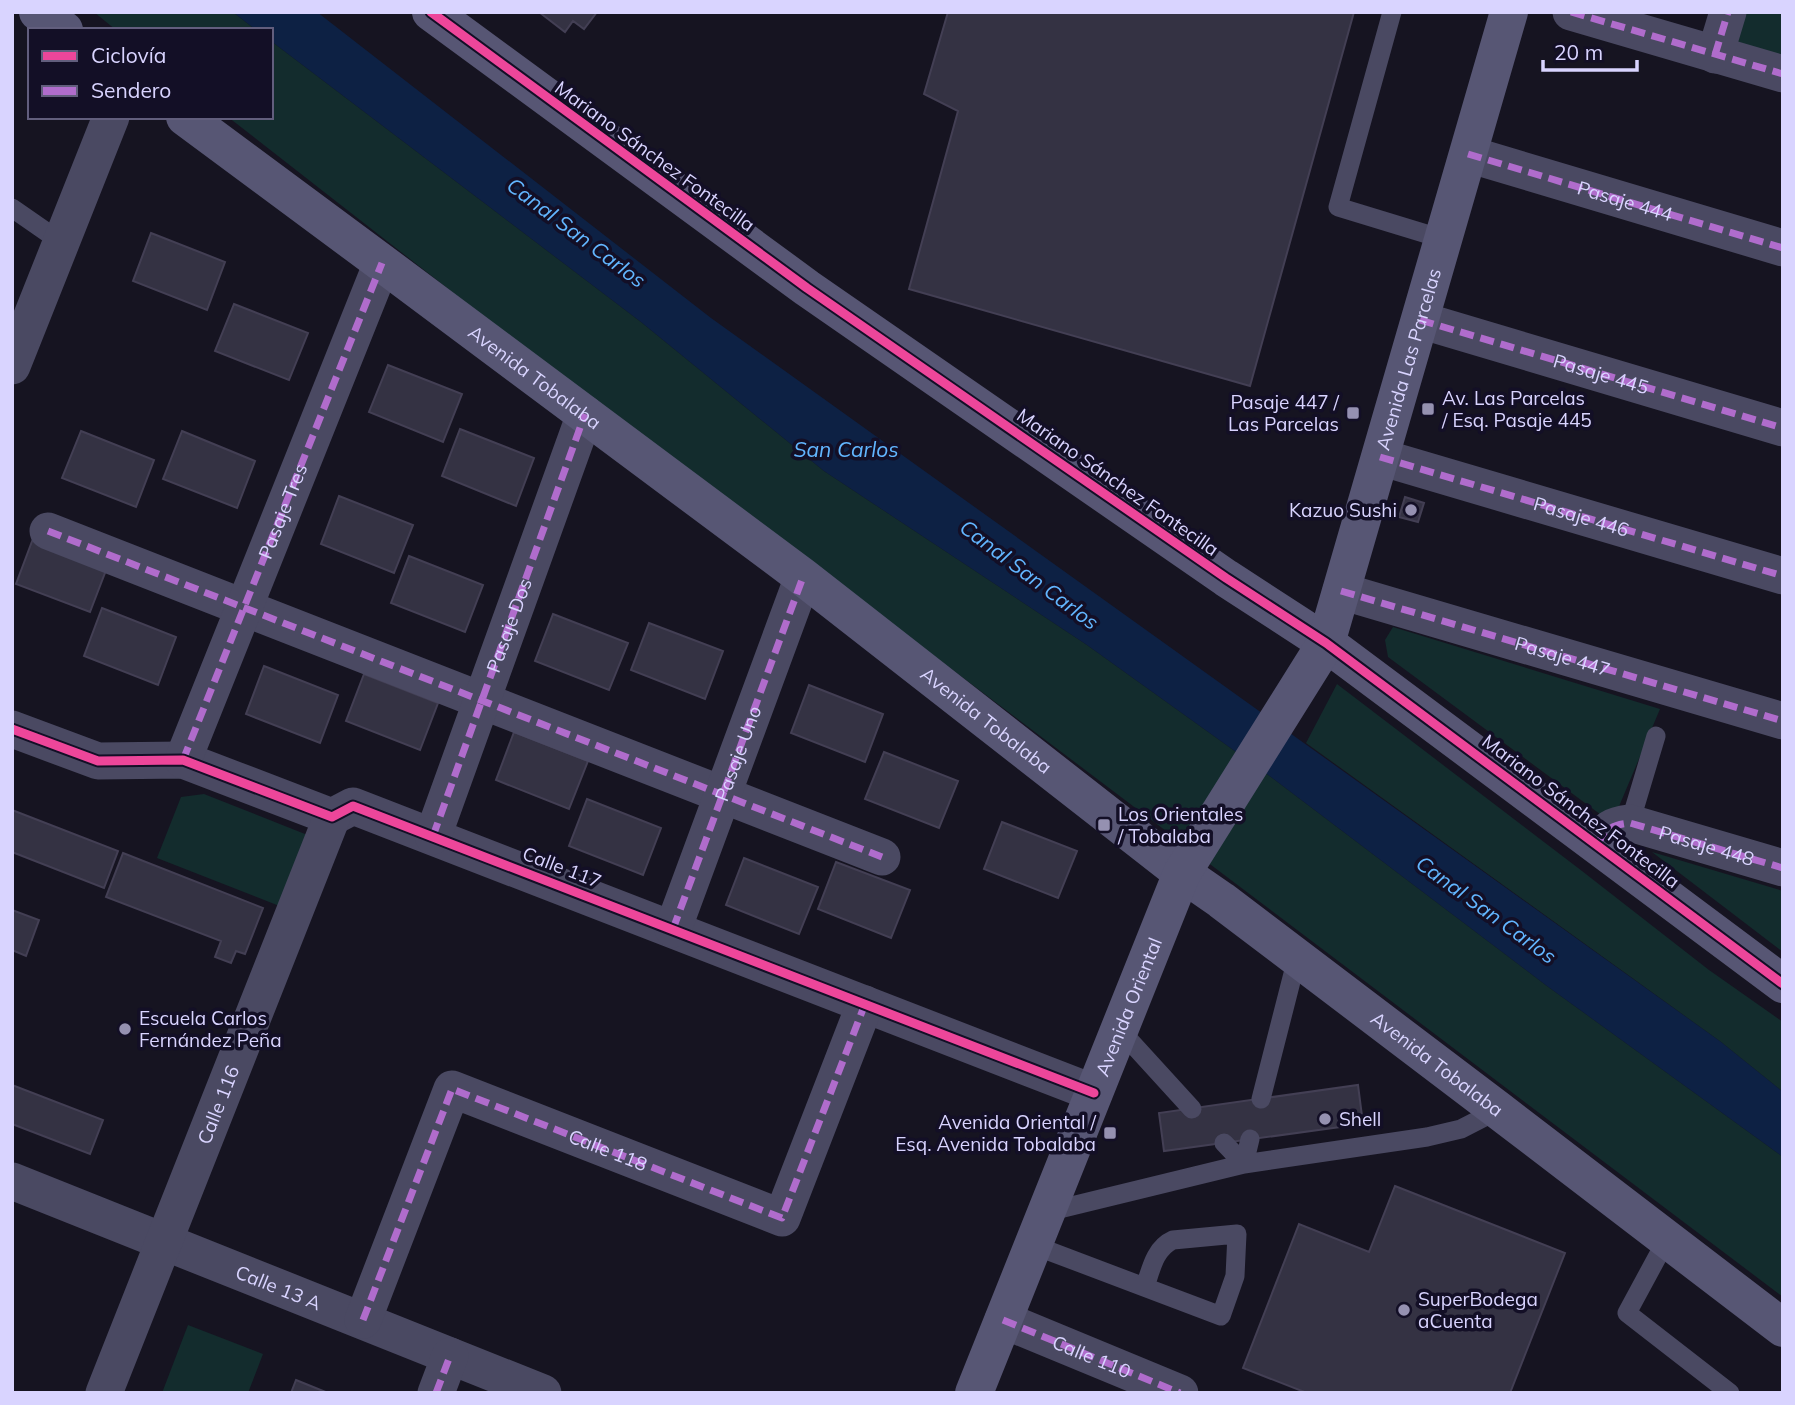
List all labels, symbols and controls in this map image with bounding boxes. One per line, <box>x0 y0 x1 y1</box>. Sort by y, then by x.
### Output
legend <box>28 28 273 119</box>
scale bar <box>1543 28 1638 72</box>
text: 20 m <box>1554 39 1603 65</box>
text: Ciclovía <box>91 42 166 68</box>
street label: Mariano Sánchez Fontecilla <box>550 75 760 237</box>
text: Sendero <box>91 77 171 103</box>
water label: Canal San Carlos <box>502 172 651 293</box>
street label: Pasaje 444 <box>1575 175 1676 226</box>
street label: Avenida Las Parcelas <box>1371 265 1446 453</box>
street label: Avenida Tobalaba <box>464 320 606 434</box>
street label: Pasaje 445 <box>1551 348 1652 399</box>
place label: Av. Las Parcelas / Esq. Pasaje 445 <box>1441 386 1592 432</box>
place label: Pasaje 447 / Las Parcelas <box>1228 390 1340 436</box>
marker: Av. Las Parcelas / Esq. Pasaje 445 <box>1420 401 1436 417</box>
street label: Mariano Sánchez Fontecilla <box>1012 403 1224 561</box>
marker: Pasaje 447 / Las Parcelas <box>1345 405 1361 421</box>
water label: San Carlos <box>793 436 899 462</box>
street label: Pasaje Tres <box>253 460 312 562</box>
street label: Pasaje 446 <box>1531 491 1632 542</box>
place label: Kazuo Sushi <box>1289 498 1397 522</box>
marker: Kazuo Sushi <box>1403 502 1419 518</box>
water label: Canal San Carlos <box>955 514 1104 635</box>
street label: Pasaje Dos <box>481 575 537 676</box>
street label: Pasaje 447 <box>1512 631 1613 682</box>
street label: Avenida Tobalaba <box>916 662 1057 779</box>
street label: Pasaje Uno <box>709 703 766 805</box>
street label: Mariano Sánchez Fontecilla <box>1478 729 1684 893</box>
place label: Los Orientales / Tobalaba <box>1117 802 1243 848</box>
marker: Los Orientales / Tobalaba <box>1096 817 1112 833</box>
street label: Pasaje 448 <box>1656 820 1757 871</box>
street label: Calle 117 <box>519 841 605 893</box>
water label: Canal San Carlos <box>1411 850 1562 969</box>
street label: Avenida Oriental <box>1090 934 1167 1080</box>
place label: Escuela Carlos Fernández Peña <box>139 1006 282 1052</box>
street label: Avenida Tobalaba <box>1366 1006 1508 1122</box>
marker: Escuela Carlos Fernández Peña <box>117 1021 133 1037</box>
street label: Calle 116 <box>192 1062 244 1148</box>
place label: Shell <box>1339 1107 1381 1131</box>
place label: Avenida Oriental / Esq. Avenida Tobalaba <box>895 1110 1097 1156</box>
marker: Shell <box>1317 1111 1333 1127</box>
street label: Calle 118 <box>565 1124 651 1176</box>
marker: Avenida Oriental / Esq. Avenida Tobalaba <box>1102 1125 1118 1141</box>
street label: Calle 13 A <box>232 1260 325 1315</box>
place label: SuperBodega aCuenta <box>1418 1287 1538 1333</box>
marker: SuperBodega aCuenta <box>1396 1302 1412 1318</box>
street label: Calle 110 <box>1049 1330 1135 1383</box>

